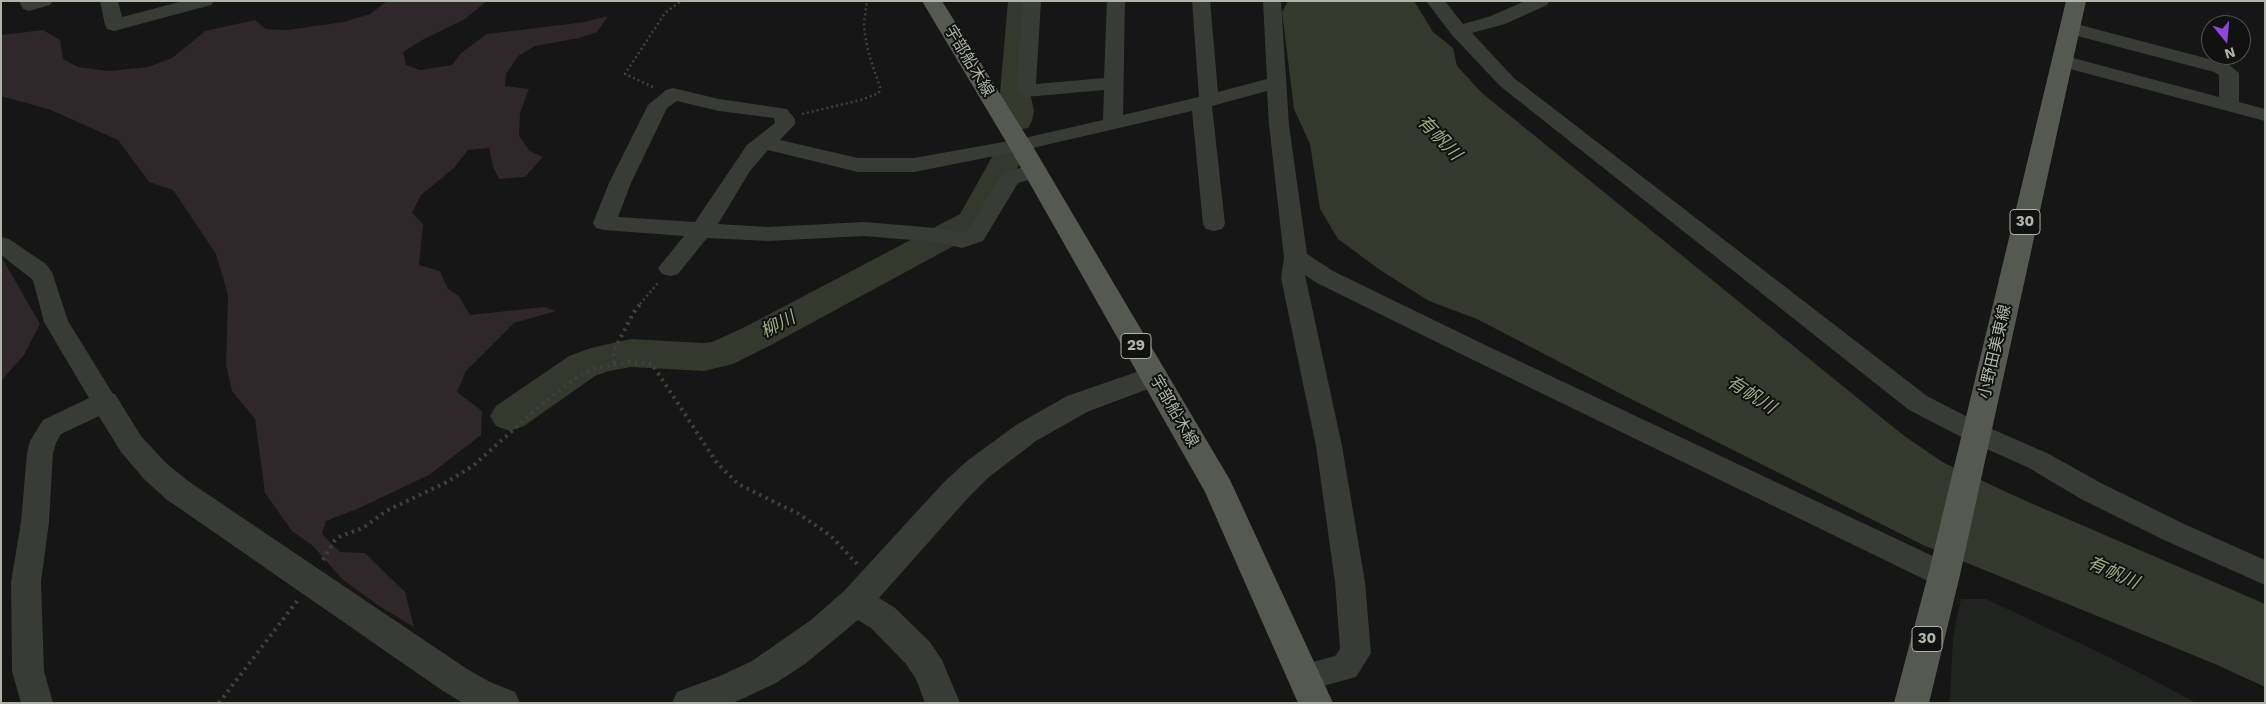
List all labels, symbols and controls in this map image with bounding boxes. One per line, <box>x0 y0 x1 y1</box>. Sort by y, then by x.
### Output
north arrow <box>2201 15 2251 65</box>
street label: 宇部船木線 <box>940 22 998 100</box>
text: N <box>2223 44 2237 63</box>
water label: 有帆川 <box>1412 111 1466 165</box>
road number: 30 <box>2010 210 2040 234</box>
street label: 小野田美東線 <box>1975 303 2015 401</box>
water label: 柳川 <box>757 307 799 343</box>
road number: 29 <box>1121 334 1151 358</box>
water label: 有帆川 <box>1722 371 1780 419</box>
street label: 宇部船木線 <box>1146 372 1202 450</box>
water label: 有帆川 <box>2084 552 2142 594</box>
road number: 30 <box>1912 626 1942 652</box>

